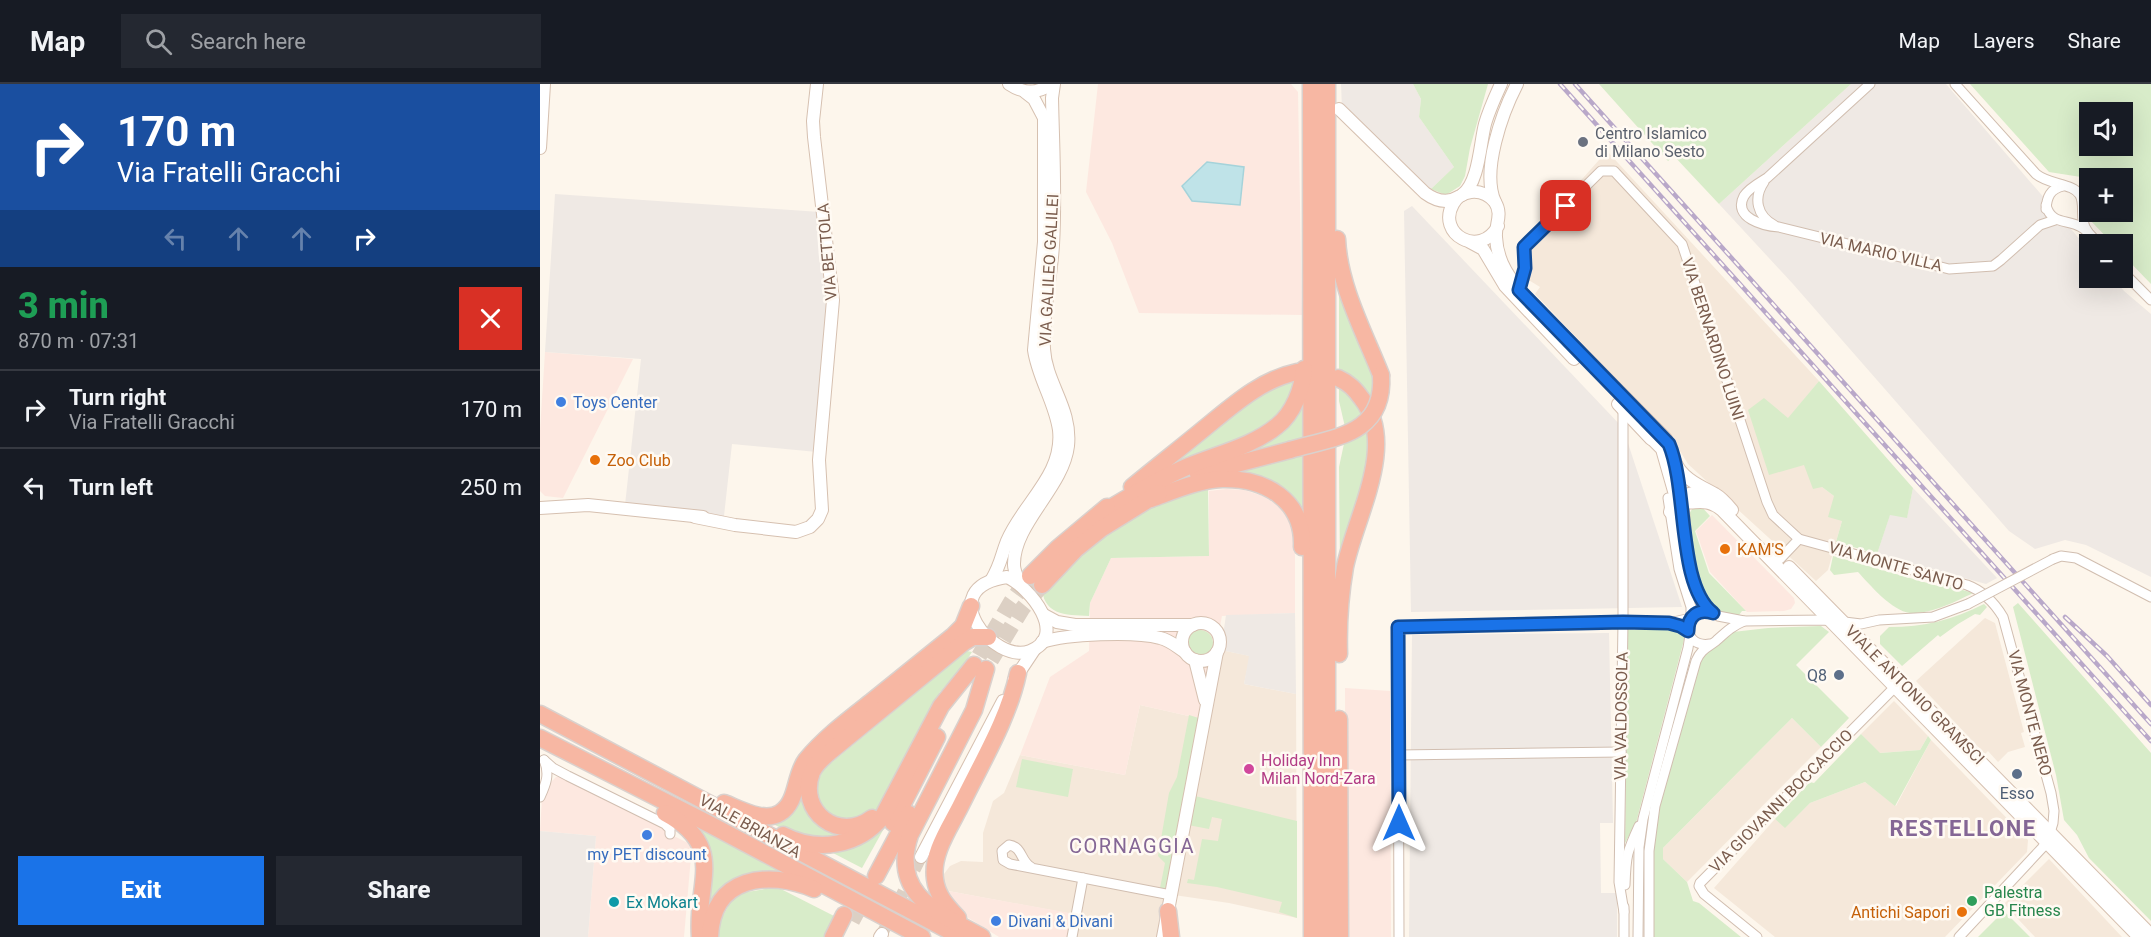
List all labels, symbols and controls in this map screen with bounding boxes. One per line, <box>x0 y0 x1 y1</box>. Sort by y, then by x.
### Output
search box <box>121 14 541 68</box>
text: Map <box>30 25 85 58</box>
icon: search <box>142 25 175 58</box>
text: Search here <box>190 29 306 54</box>
text: Map <box>1898 29 1940 53</box>
text: Layers <box>1973 29 2034 53</box>
text: Share <box>2067 29 2121 53</box>
map controls <box>2079 102 2133 288</box>
button: sound <box>2079 102 2133 156</box>
text: 170 m <box>117 107 236 156</box>
icon: right <box>18 108 96 186</box>
place label: Centro Islamico di Milano Sesto <box>1595 124 1707 161</box>
marker: Centro Islamico di Milano Sesto <box>1576 135 1590 149</box>
text: Via Fratelli Gracchi <box>117 157 341 189</box>
button: + <box>2079 168 2133 222</box>
pin <box>1540 180 1591 231</box>
icon: arrive <box>1549 189 1582 222</box>
street label: VIA GALILEO GALILEI <box>1036 193 1062 347</box>
street label: VIA BETTOLA <box>813 202 841 301</box>
icon: left <box>159 222 192 255</box>
icon: ahead <box>222 222 255 255</box>
icon: ahead <box>285 222 318 255</box>
icon: right <box>348 222 381 255</box>
street label: VIA MARIO VILLA <box>1818 229 1945 275</box>
button: − <box>2079 234 2133 288</box>
street label: VIA BERNARDINO LUINI <box>1678 255 1748 423</box>
text: 3 min <box>18 285 109 327</box>
button: close <box>459 287 522 350</box>
text: 870 m · 07:31 <box>18 329 139 353</box>
text: Turn right <box>69 385 166 410</box>
icon: right <box>18 393 51 426</box>
place label: Toys Center <box>573 393 658 412</box>
marker: Toys Center <box>554 395 568 409</box>
text: 170 m <box>460 397 522 422</box>
text: Via Fratelli Gracchi <box>69 410 235 434</box>
place label: Zoo Club <box>607 451 671 470</box>
marker: Zoo Club <box>588 453 602 467</box>
icon: left <box>18 471 51 504</box>
text: Turn left <box>69 475 153 500</box>
text: 250 m <box>460 475 522 500</box>
street label: VIA MONTE SANTO <box>1826 538 1966 594</box>
place label: KAM'S <box>1737 540 1784 559</box>
marker: KAM'S <box>1718 542 1732 556</box>
street label: VIALE ANTONIO GRAMSCI <box>1841 621 1989 769</box>
street label: VIA MONTE NERO <box>2004 648 2056 778</box>
street label: VIA VALDOSSOLA <box>1610 651 1632 780</box>
place label: Q8 <box>1807 666 1827 685</box>
marker: Q8 <box>1832 668 1846 682</box>
street label: VIA GIOVANNI BOCCACCIO <box>1705 725 1857 877</box>
place label: Holiday Inn Milan Nord-Zara <box>1261 751 1376 788</box>
marker: Holiday Inn Milan Nord-Zara <box>1242 762 1256 776</box>
marker: Esso <box>2010 767 2024 781</box>
place label: Esso <box>2000 784 2034 803</box>
street label: VIALE BRIANZA <box>696 790 805 862</box>
position arrow <box>1367 791 1431 855</box>
district label: RESTELLONE <box>1889 816 2037 841</box>
marker: my PET discount <box>640 828 654 842</box>
district label: CORNAGGIA <box>1069 834 1195 858</box>
place label: my PET discount <box>587 845 707 864</box>
button: Exit <box>18 856 264 925</box>
button: Share <box>276 856 522 925</box>
place label: Palestra GB Fitness <box>1984 883 2061 920</box>
place label: Ex Mokart <box>626 893 698 912</box>
marker: Palestra GB Fitness <box>1965 894 1979 908</box>
marker: Ex Mokart <box>607 895 621 909</box>
place label: Antichi Sapori <box>1851 903 1950 922</box>
marker: Antichi Sapori <box>1955 905 1969 919</box>
place label: Divani & Divani <box>1008 912 1113 931</box>
marker: Divani & Divani <box>989 914 1003 928</box>

